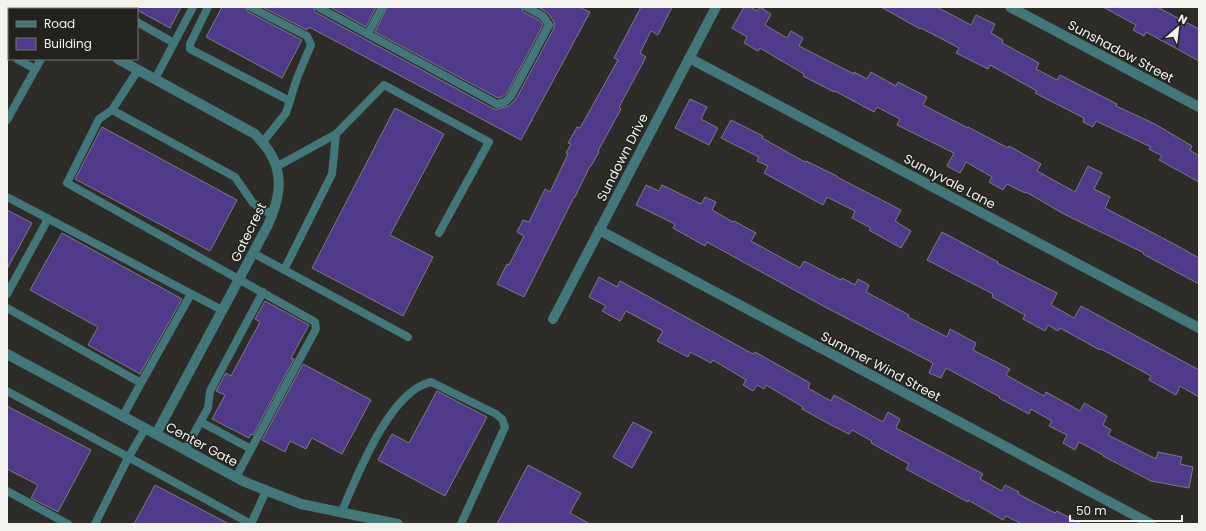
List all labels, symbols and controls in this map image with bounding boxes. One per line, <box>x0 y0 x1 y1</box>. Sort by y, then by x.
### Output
legend <box>8 8 138 60</box>
north arrow <box>1158 8 1198 48</box>
text: N <box>1175 10 1190 28</box>
text: Road <box>44 15 75 32</box>
street label: Sunshadow Street <box>1064 15 1177 88</box>
text: Building <box>44 35 92 52</box>
street label: Sundown Drive <box>592 110 653 204</box>
street label: Sunnyvale Lane <box>900 149 999 214</box>
street label: Gatecrest <box>226 199 271 265</box>
street label: Summer Wind Street <box>817 327 944 406</box>
street label: Center Gate <box>162 417 241 471</box>
scale bar <box>1070 497 1182 523</box>
text: 50 m <box>1076 502 1107 519</box>

